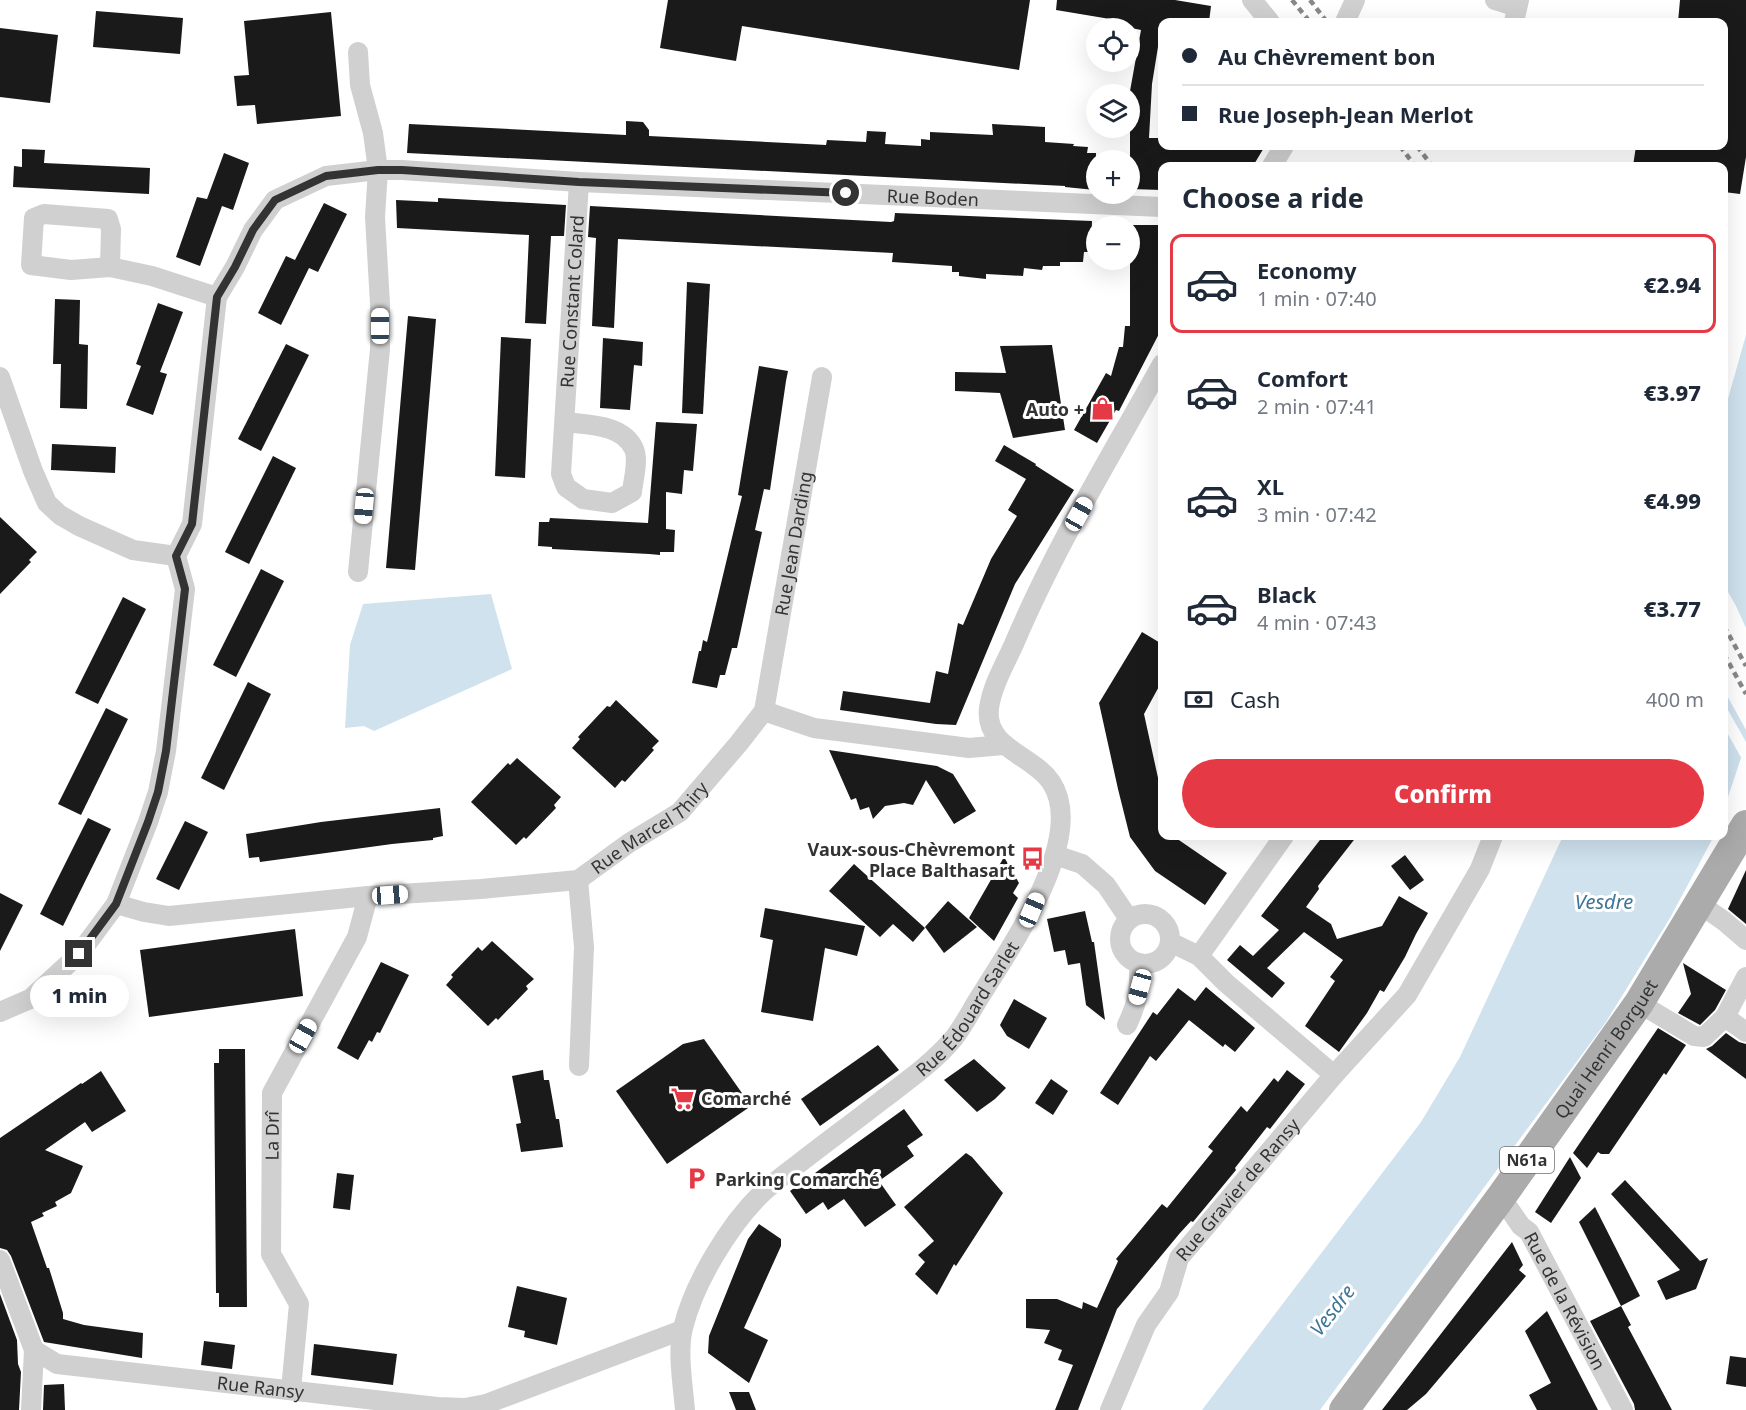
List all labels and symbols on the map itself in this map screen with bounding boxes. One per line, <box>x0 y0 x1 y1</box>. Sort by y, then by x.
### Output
route start <box>832 179 859 206</box>
street label: Rue Boden <box>886 183 979 211</box>
street label: Rue Constant Colard <box>554 214 589 389</box>
car <box>371 308 389 344</box>
shop icon: Auto + <box>1089 396 1115 422</box>
place label: Auto + <box>1026 397 1084 421</box>
street label: Rue Jean Darding <box>769 469 817 618</box>
car <box>353 487 375 525</box>
car <box>1062 494 1096 534</box>
street label: Rue Marcel Thiry <box>586 776 714 879</box>
place label: Vaux-sous-Chèvremont Place Balthasart <box>808 837 1015 882</box>
bus stop icon: Vaux-sous-Chèvremont Place Balthasart <box>1020 846 1046 872</box>
car <box>371 885 409 905</box>
water label: Vesdre <box>1575 888 1633 915</box>
car <box>1017 890 1047 930</box>
street label: Rue Édouard Sarlet <box>911 936 1024 1081</box>
route end <box>65 940 92 967</box>
car <box>1127 967 1153 1007</box>
street label: Quai Henri Borguet <box>1549 974 1663 1123</box>
callout: 1 min <box>29 975 128 1017</box>
car <box>286 1016 320 1056</box>
supermarket icon: Comarché <box>670 1085 696 1111</box>
place label: Comarché <box>701 1086 792 1110</box>
street label: La Drî <box>260 1110 284 1160</box>
street label: Rue Gravier de Ransy <box>1170 1112 1305 1266</box>
road number: N61a <box>1500 1147 1554 1173</box>
parking icon: Parking Comarché <box>684 1166 710 1192</box>
place label: Parking Comarché <box>715 1167 880 1191</box>
street label: Rue de la Révision <box>1519 1228 1612 1374</box>
water label: Vesdre <box>1303 1279 1361 1341</box>
street label: Rue Ransy <box>216 1370 306 1404</box>

